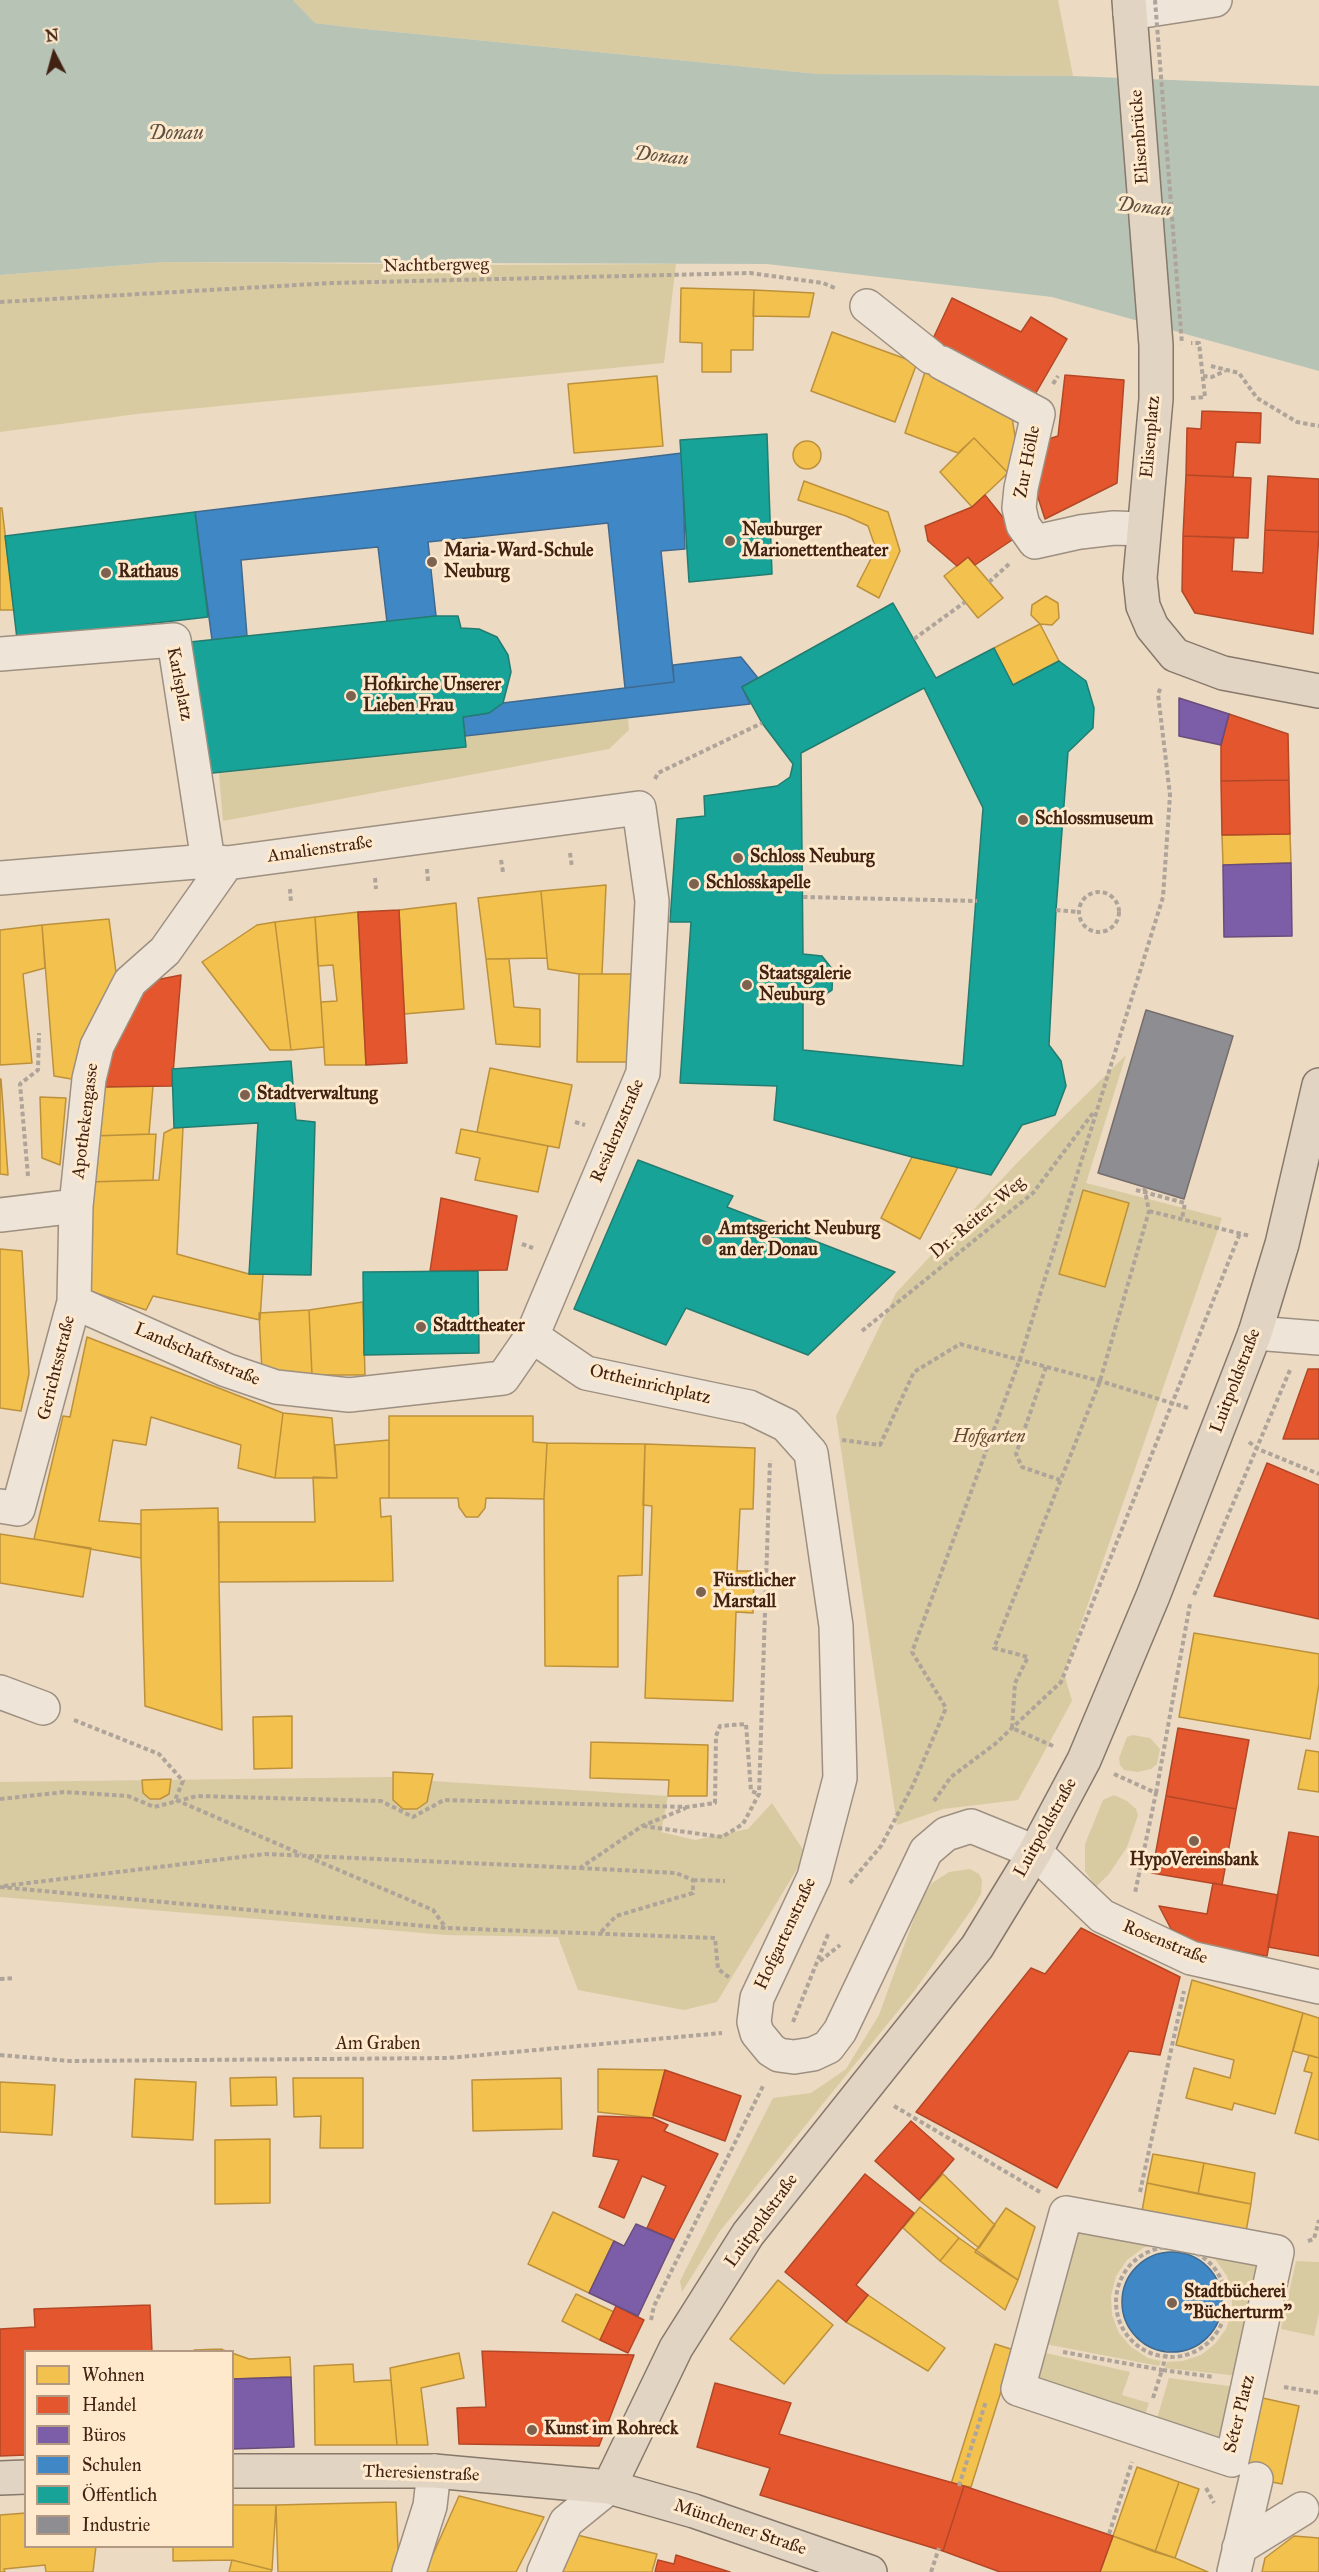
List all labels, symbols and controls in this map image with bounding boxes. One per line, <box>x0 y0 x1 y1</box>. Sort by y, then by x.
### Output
north arrow <box>24 24 84 84</box>
text: N <box>44 25 60 46</box>
street label: Elisenbrücke <box>1126 89 1154 185</box>
water label: Donau <box>148 122 204 146</box>
water label: Donau <box>632 142 690 172</box>
water label: Donau <box>1115 193 1173 223</box>
street label: Nachtbergweg <box>383 254 489 278</box>
street label: Elisenplatz <box>1137 395 1165 479</box>
street label: Zur Hölle <box>1010 424 1046 500</box>
place label: Neuburger Marionettentheater <box>742 520 888 562</box>
marker: Neuburger Marionettentheater <box>723 534 737 548</box>
place label: Maria-Ward-Schule Neuburg <box>444 541 594 584</box>
marker: Maria-Ward-Schule Neuburg <box>425 555 439 569</box>
place label: Rathaus <box>118 562 178 584</box>
marker: Rathaus <box>99 566 113 580</box>
street label: Karlsplatz <box>161 645 197 723</box>
place label: Hofkirche Unserer Lieben Frau <box>363 675 501 718</box>
marker: Hofkirche Unserer Lieben Frau <box>344 689 358 703</box>
place label: Schlossmuseum <box>1035 809 1153 831</box>
marker: Schlossmuseum <box>1016 813 1030 827</box>
street label: Amalienstraße <box>266 832 374 868</box>
place label: Schloss Neuburg <box>750 847 874 869</box>
marker: Schloss Neuburg <box>731 851 745 865</box>
place label: Schlosskapelle <box>706 873 811 895</box>
marker: Schlosskapelle <box>687 877 701 891</box>
place label: Staatsgalerie Neuburg <box>759 964 851 1006</box>
marker: Staatsgalerie Neuburg <box>740 978 754 992</box>
street label: Apothekengasse <box>68 1062 104 1180</box>
street label: Residenzstraße <box>587 1076 649 1186</box>
place label: Stadtverwaltung <box>257 1084 378 1106</box>
marker: Stadtverwaltung <box>238 1088 252 1102</box>
street label: Dr.-Reiter-Weg <box>926 1172 1030 1264</box>
place label: Amtsgericht Neuburg an der Donau <box>719 1219 880 1262</box>
marker: Amtsgericht Neuburg an der Donau <box>700 1233 714 1247</box>
street label: Gerichtsstraße <box>34 1314 80 1422</box>
place label: Stadttheater <box>433 1316 525 1338</box>
street label: Landschaftsstraße <box>131 1319 263 1391</box>
marker: Stadttheater <box>414 1320 428 1334</box>
street label: Luitpoldstraße <box>1206 1326 1266 1436</box>
street label: Ottheinrichplatz <box>587 1361 713 1409</box>
park label: Hofgarten <box>953 1427 1025 1449</box>
place label: Fürstlicher Marstall <box>713 1571 795 1614</box>
marker: Fürstlicher Marstall <box>694 1585 708 1599</box>
street label: Luitpoldstraße <box>1010 1775 1082 1881</box>
marker: HypoVereinsbank <box>1187 1834 1201 1848</box>
place label: HypoVereinsbank <box>1129 1850 1259 1872</box>
street label: Hofgartenstraße <box>751 1875 821 1993</box>
street label: Rosenstraße <box>1119 1916 1211 1970</box>
street label: Am Graben <box>336 2034 420 2056</box>
street label: Luitpoldstraße <box>721 2170 803 2272</box>
place label: Stadtbücherei "Bücherturm" <box>1184 2282 1292 2324</box>
marker: Stadtbücherei "Bücherturm" <box>1165 2296 1179 2310</box>
legend <box>24 2350 234 2548</box>
text: Wohnen <box>82 2364 144 2386</box>
street label: Séter Platz <box>1220 2373 1260 2455</box>
text: Handel <box>82 2394 136 2416</box>
place label: Kunst im Rohreck <box>544 2419 678 2441</box>
marker: Kunst im Rohreck <box>525 2423 539 2437</box>
text: Büros <box>82 2424 126 2446</box>
text: Schulen <box>82 2454 141 2476</box>
street label: Theresienstraße <box>362 2461 480 2487</box>
text: Öffentlich <box>82 2484 157 2506</box>
street label: Münchener Straße <box>671 2495 809 2561</box>
text: Industrie <box>82 2514 150 2536</box>

